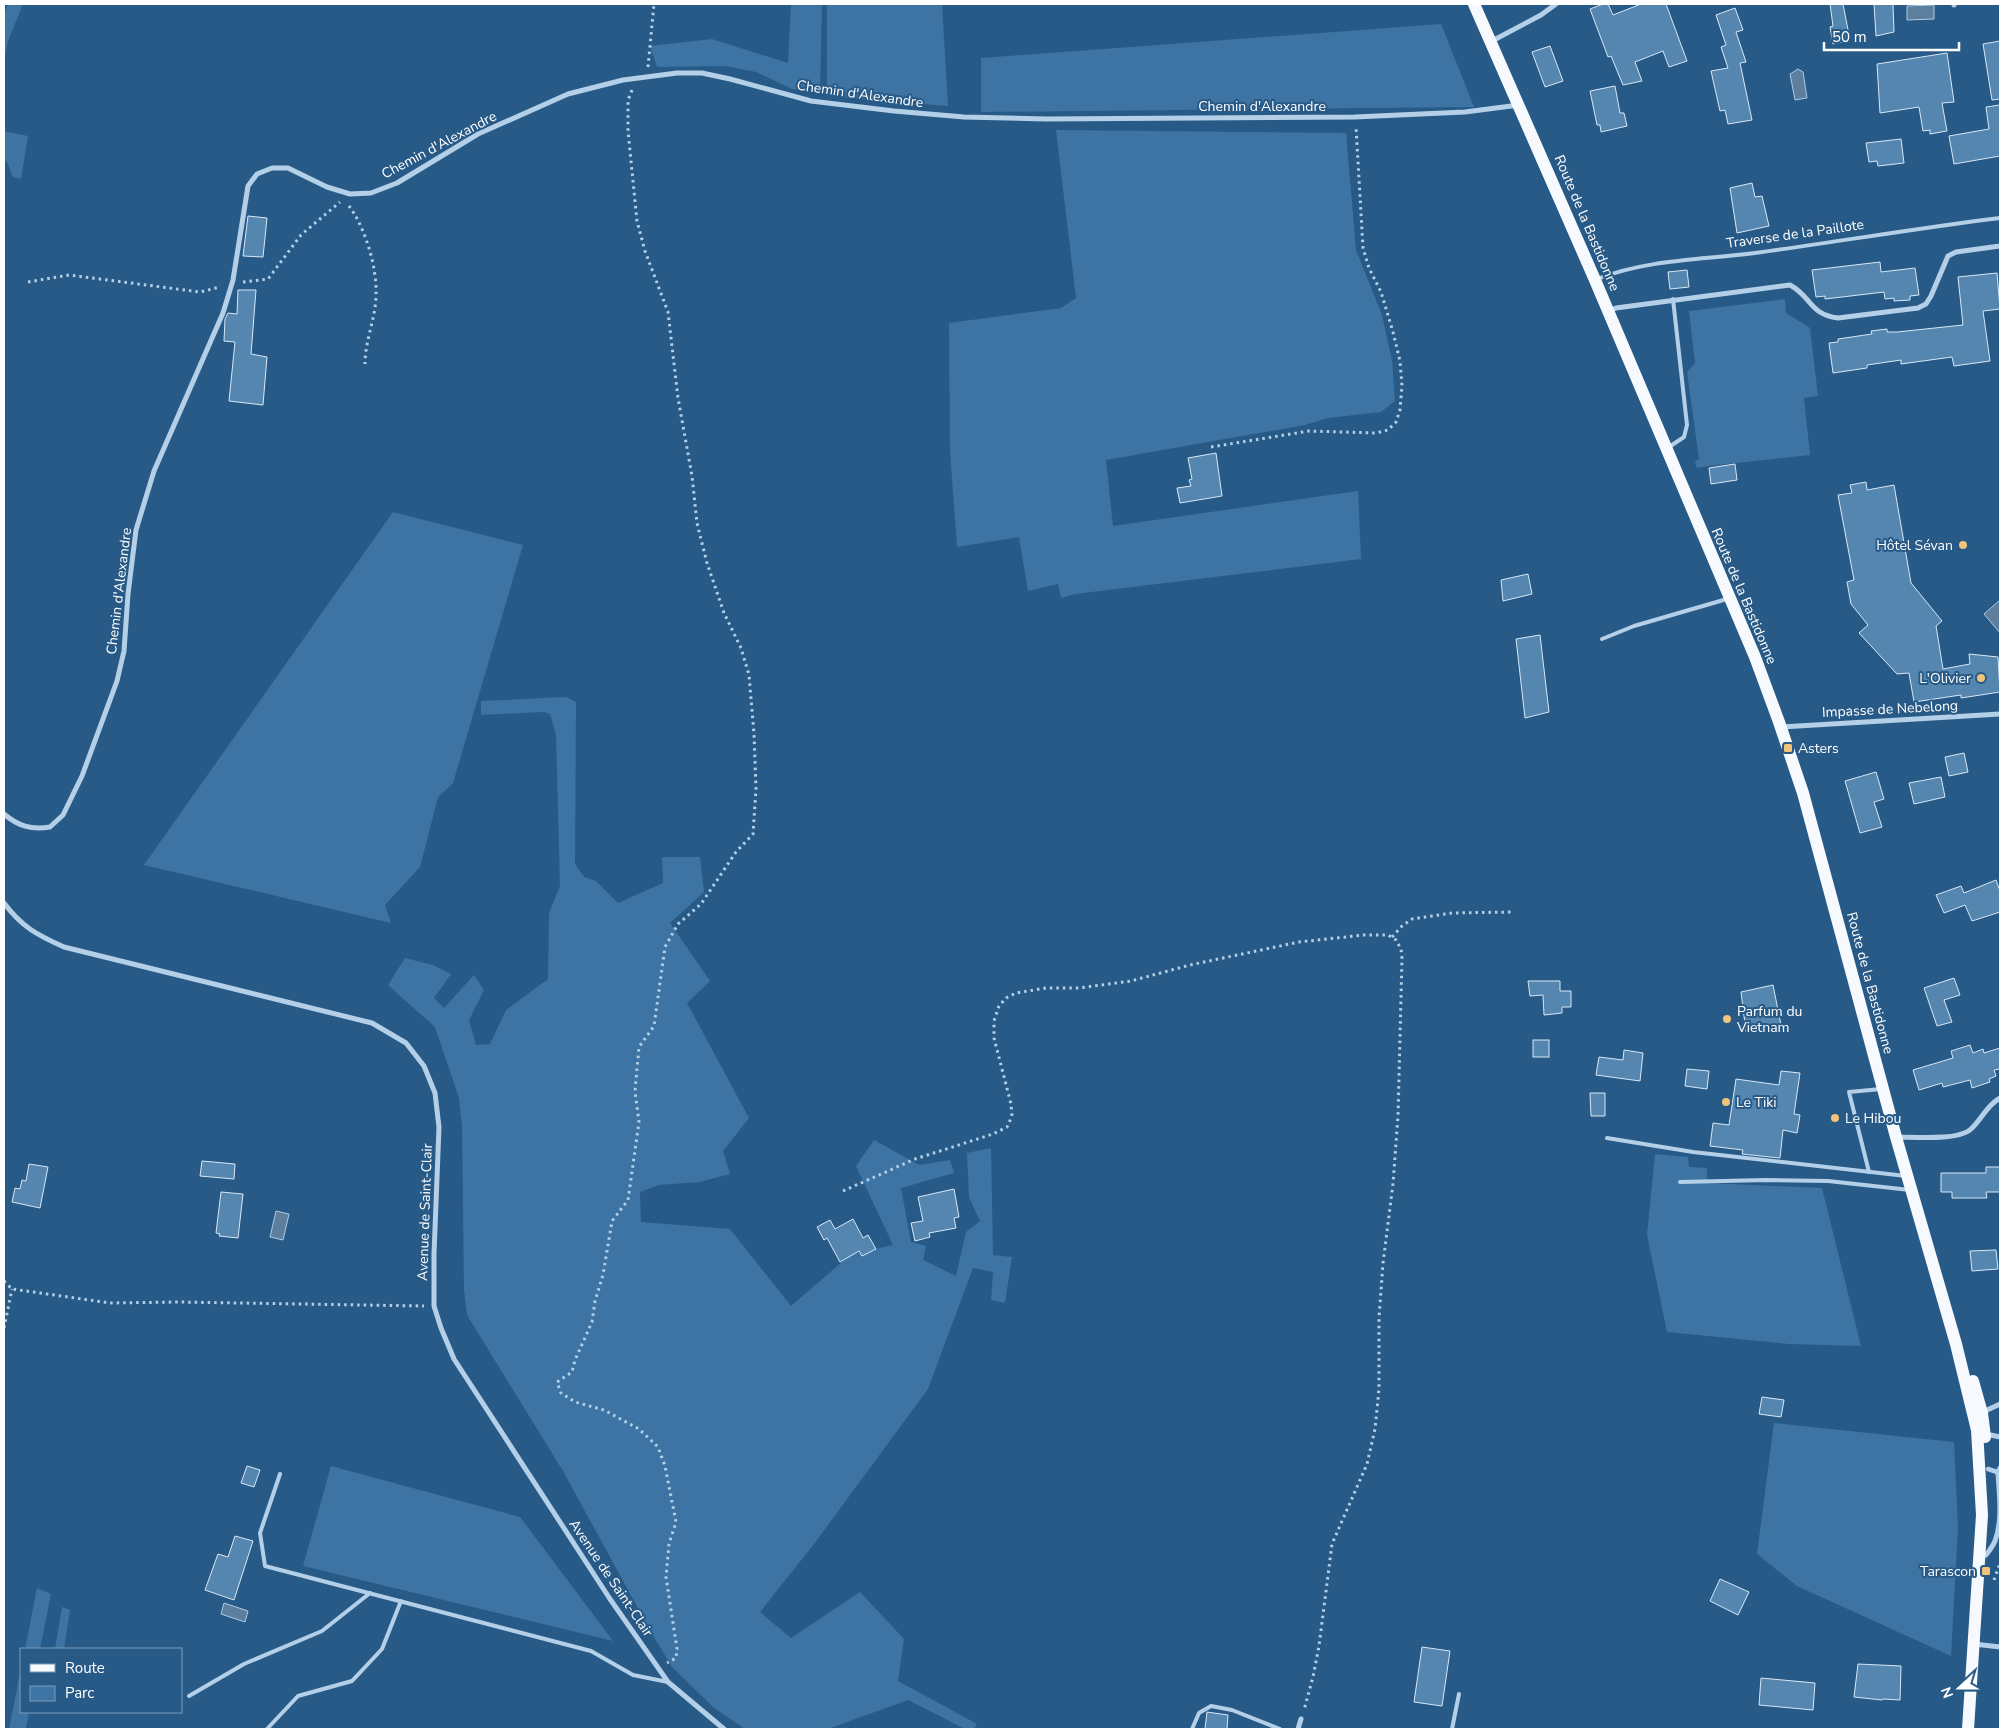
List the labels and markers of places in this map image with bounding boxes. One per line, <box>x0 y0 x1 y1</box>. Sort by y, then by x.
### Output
place label: Hôtel Sévan <box>1876 536 1953 555</box>
marker: Hôtel Sévan <box>1957 539 1969 551</box>
place label: L'Olivier <box>1919 669 1971 688</box>
marker: L'Olivier <box>1975 672 1987 684</box>
place label: Asters <box>1798 739 1839 758</box>
marker: Asters <box>1782 742 1794 754</box>
place label: Parfum du Vietnam <box>1736 1002 1802 1037</box>
marker: Parfum du Vietnam <box>1721 1013 1733 1025</box>
place label: Le Tiki <box>1736 1093 1777 1112</box>
marker: Le Tiki <box>1720 1096 1732 1108</box>
place label: Le Hibou <box>1845 1109 1901 1128</box>
marker: Le Hibou <box>1829 1112 1841 1124</box>
place label: Tarascon <box>1920 1562 1976 1581</box>
marker: Tarascon <box>1980 1565 1992 1577</box>

